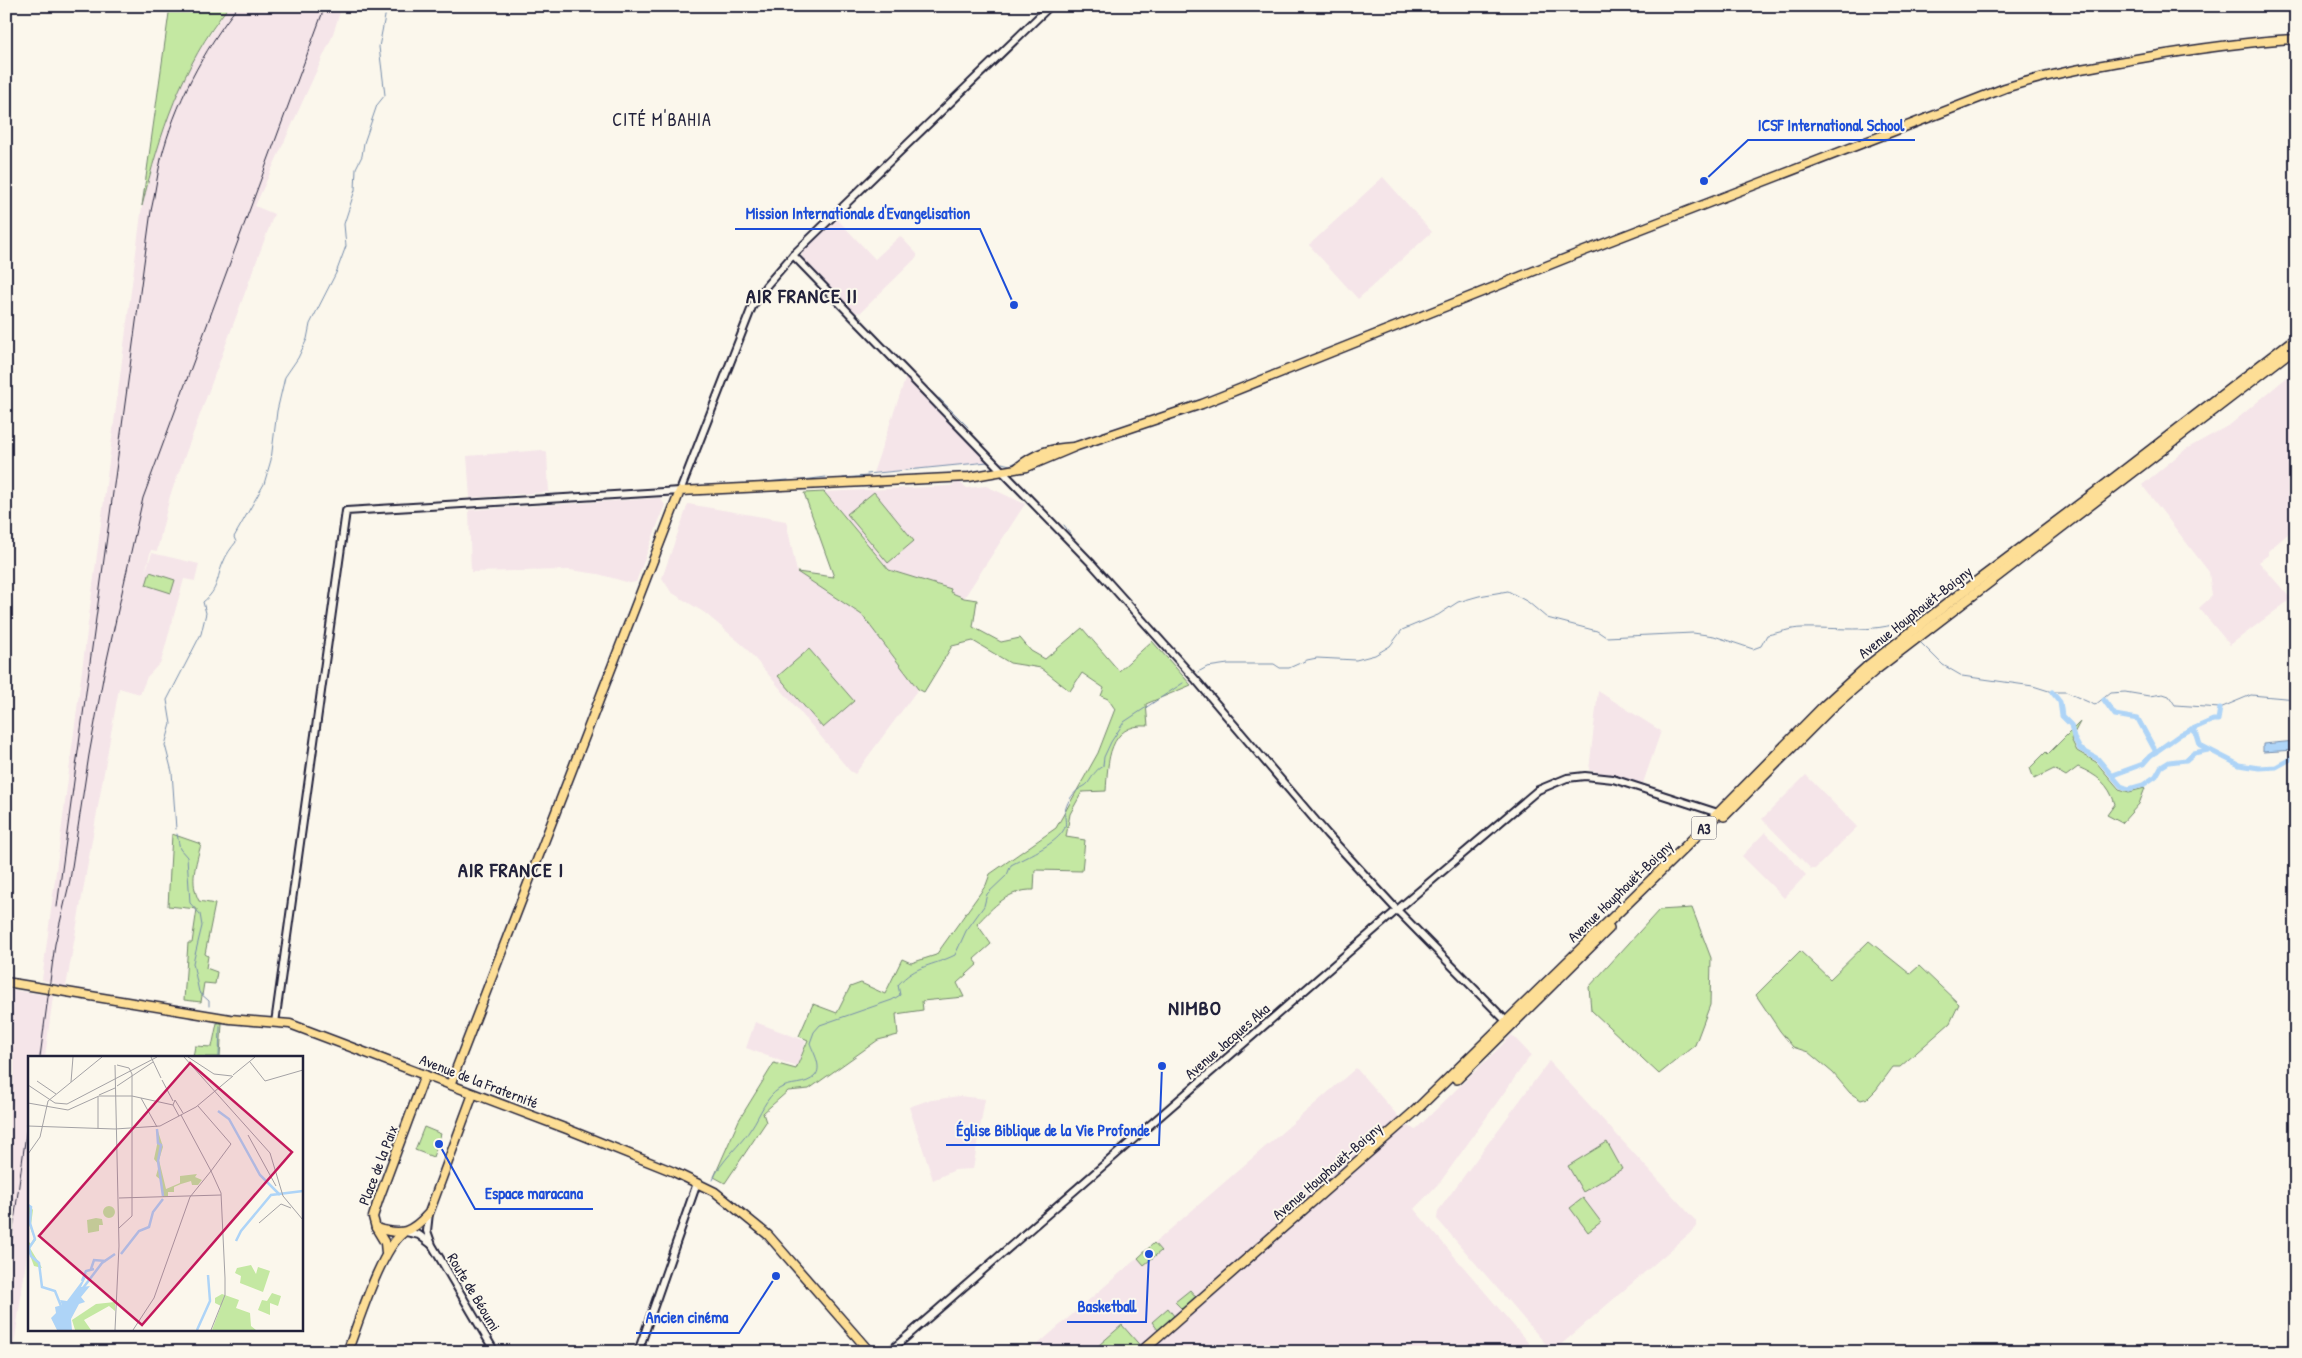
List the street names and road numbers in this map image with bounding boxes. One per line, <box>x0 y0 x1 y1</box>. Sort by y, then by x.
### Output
street label: Avenue Houphouët-Boigny <box>1854 561 1976 663</box>
road number: A3 <box>1692 816 1716 840</box>
street label: Avenue Houphouët-Boigny <box>1563 835 1677 947</box>
street label: Avenue Jacques Aka <box>1180 998 1274 1084</box>
street label: Avenue de la Fraternité <box>417 1049 541 1113</box>
street label: Avenue Houphouët-Boigny <box>1268 1117 1386 1225</box>
street label: Place de la Paix <box>353 1122 403 1208</box>
street label: Route de Béoumi <box>442 1249 506 1335</box>

